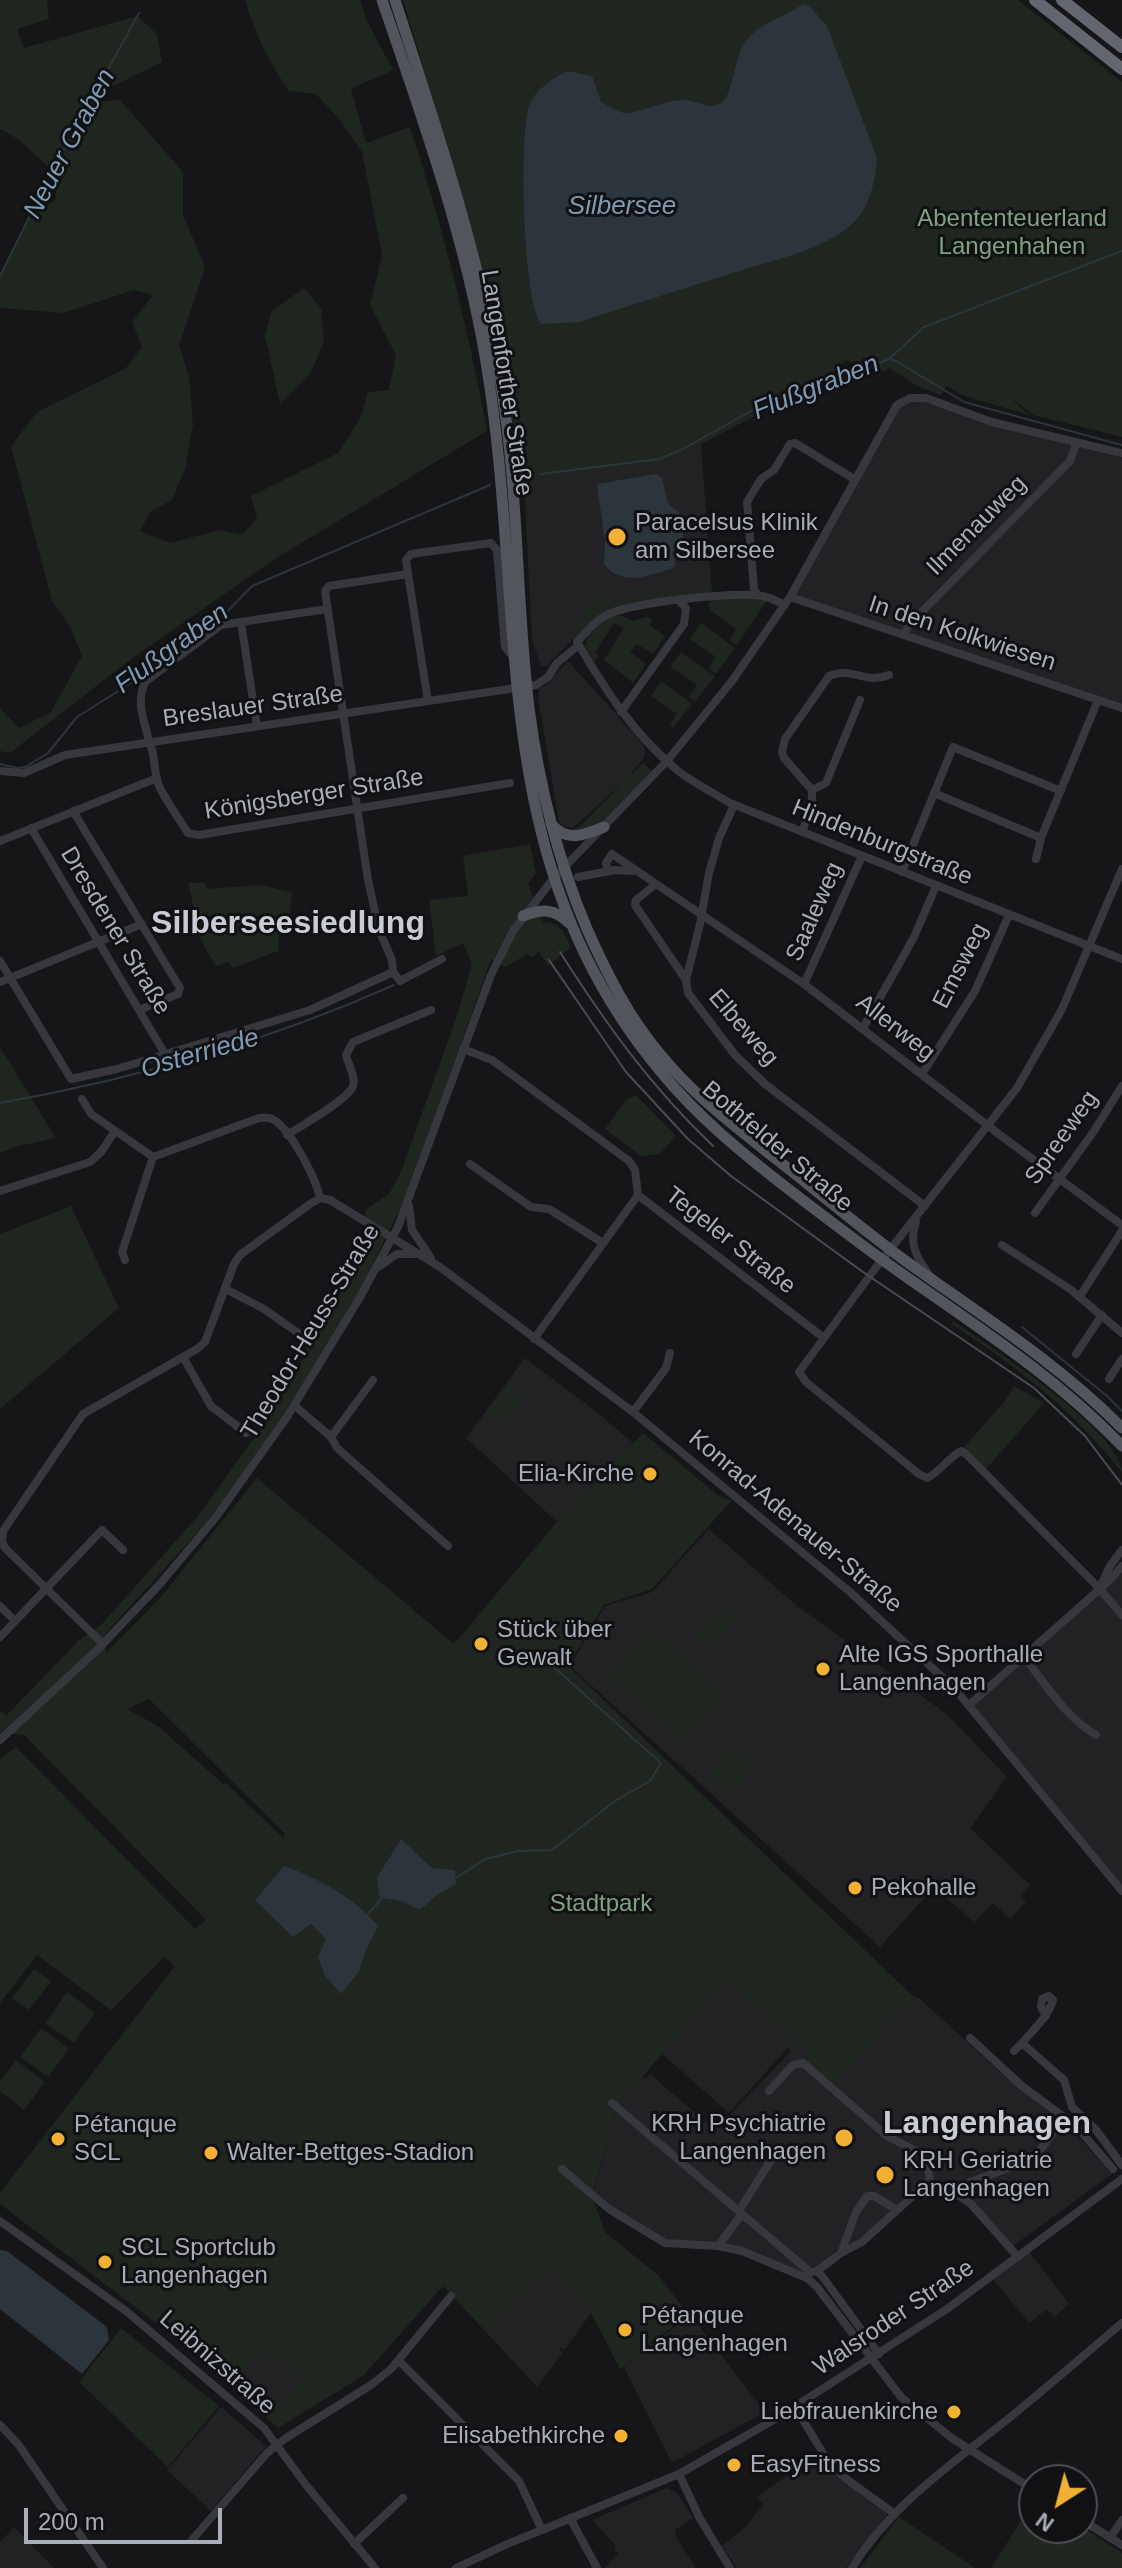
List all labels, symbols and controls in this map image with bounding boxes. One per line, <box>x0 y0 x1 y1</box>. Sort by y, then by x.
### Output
water label: Neuer Graben <box>18 64 122 224</box>
water label: Silbersee <box>568 191 676 223</box>
park label: Abententeuerland Langenhahen <box>917 205 1107 261</box>
street label: Langenforther Straße <box>474 268 538 498</box>
water label: Flußgraben <box>749 349 883 427</box>
street label: Ilmenauweg <box>921 470 1033 582</box>
place label: Paracelsus Klinik am Silbersee <box>635 509 818 565</box>
marker: Paracelsus Klinik am Silbersee <box>606 526 628 548</box>
street label: In den Kolkwiesen <box>865 590 1059 678</box>
water label: Flußgraben <box>109 597 235 701</box>
street label: Breslauer Straße <box>161 680 345 734</box>
street label: Königsberger Straße <box>202 763 426 827</box>
street label: Hindenburgstraße <box>788 794 976 892</box>
street label: Dresdener Straße <box>54 842 176 1020</box>
street label: Saaleweg <box>780 858 850 966</box>
district label: Silberseesiedlung <box>151 905 425 943</box>
street label: Emsweg <box>927 918 995 1014</box>
street label: Elbeweg <box>702 984 784 1072</box>
street label: Allerweg <box>850 988 940 1068</box>
water label: Osterriede <box>137 1022 263 1086</box>
street label: Bothfelder Straße <box>696 1076 858 1218</box>
street label: Spreeweg <box>1019 1085 1105 1191</box>
street label: Tegeler Straße <box>659 1181 801 1301</box>
street label: Theodor-Heuss-Straße <box>235 1219 387 1445</box>
street label: Konrad-Adenauer-Straße <box>683 1424 907 1620</box>
place label: Elia-Kirche <box>518 1460 634 1488</box>
marker: Elia-Kirche <box>641 1465 659 1483</box>
place label: Stück über Gewalt <box>497 1616 612 1672</box>
marker: Stück über Gewalt <box>472 1635 490 1653</box>
place label: Alte IGS Sporthalle Langenhagen <box>839 1641 1043 1697</box>
marker: Alte IGS Sporthalle Langenhagen <box>814 1660 832 1678</box>
place label: Pekohalle <box>871 1874 976 1902</box>
marker: Pekohalle <box>846 1879 864 1897</box>
park label: Stadtpark <box>550 1890 652 1918</box>
district label: Langenhagen <box>883 2105 1091 2143</box>
place label: KRH Psychiatrie Langenhagen <box>651 2110 826 2166</box>
place label: Pétanque SCL <box>74 2111 177 2167</box>
marker: KRH Psychiatrie Langenhagen <box>833 2127 855 2149</box>
marker: Pétanque SCL <box>49 2130 67 2148</box>
place label: Walter-Bettges-Stadion <box>227 2139 474 2167</box>
marker: Walter-Bettges-Stadion <box>202 2144 220 2162</box>
place label: KRH Geriatrie Langenhagen <box>903 2147 1052 2203</box>
marker: KRH Geriatrie Langenhagen <box>874 2164 896 2186</box>
place label: SCL Sportclub Langenhagen <box>121 2234 276 2290</box>
marker: SCL Sportclub Langenhagen <box>96 2253 114 2271</box>
street label: Walsroder Straße <box>808 2254 980 2382</box>
place label: Pétanque Langenhagen <box>641 2302 788 2358</box>
street label: Leibnizstraße <box>153 2305 281 2421</box>
marker: Pétanque Langenhagen <box>616 2321 634 2339</box>
place label: Liebfrauenkirche <box>761 2398 938 2426</box>
marker: Liebfrauenkirche <box>945 2403 963 2421</box>
place label: Elisabethkirche <box>442 2422 605 2450</box>
marker: Elisabethkirche <box>612 2427 630 2445</box>
place label: EasyFitness <box>750 2451 881 2479</box>
marker: EasyFitness <box>725 2456 743 2474</box>
north arrow <box>1018 2464 1098 2544</box>
scale bar <box>28 2492 226 2542</box>
text: N <box>1031 2507 1059 2537</box>
text: 200 m <box>38 2508 105 2535</box>

